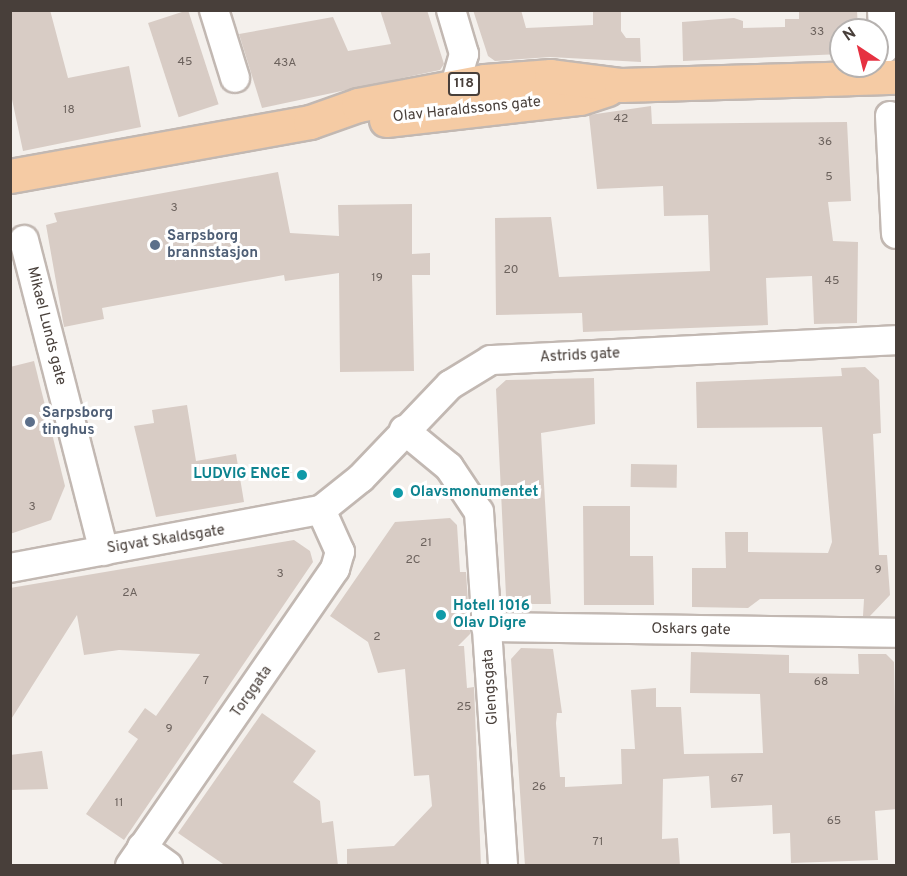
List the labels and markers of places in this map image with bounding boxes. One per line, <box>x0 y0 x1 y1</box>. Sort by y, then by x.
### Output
place label: Sarpsborg brannstasjon <box>167 227 258 262</box>
marker: Sarpsborg brannstasjon <box>148 238 162 252</box>
place label: Sarpsborg tinghus <box>42 404 113 439</box>
marker: Sarpsborg tinghus <box>23 415 37 429</box>
place label: LUDVIG ENGE <box>193 466 290 484</box>
marker: LUDVIG ENGE <box>295 468 309 482</box>
place label: Olavsmonumentet <box>410 484 538 502</box>
marker: Olavsmonumentet <box>391 486 405 500</box>
place label: Hotell 1016 Olav Digre <box>453 597 530 632</box>
marker: Hotell 1016 Olav Digre <box>434 608 448 622</box>

